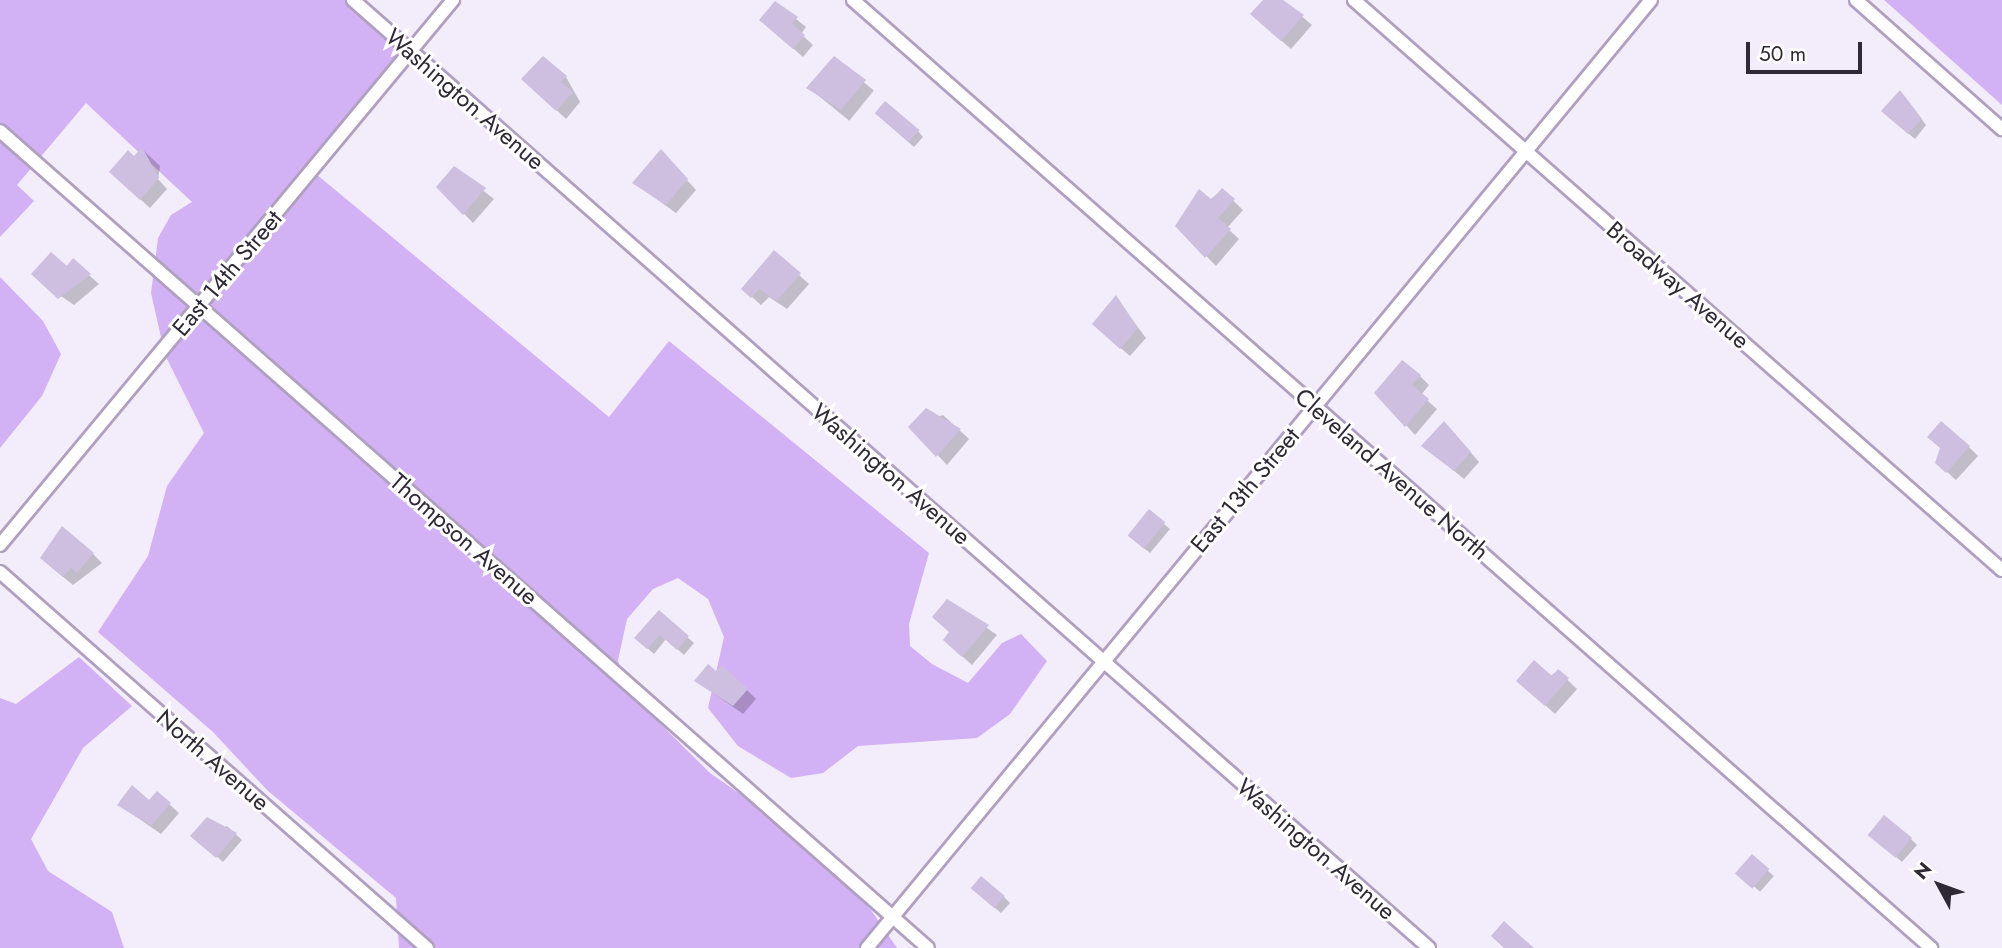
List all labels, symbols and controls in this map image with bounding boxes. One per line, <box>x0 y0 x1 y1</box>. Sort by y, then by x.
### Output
street label: Washington Avenue <box>380 22 550 176</box>
scale bar <box>1750 28 1866 72</box>
text: 50 m <box>1759 39 1806 69</box>
street label: East 14th Street <box>166 204 288 342</box>
street label: Broadway Avenue <box>1601 215 1755 355</box>
street label: Cleveland Avenue North <box>1289 382 1495 566</box>
street label: Washington Avenue <box>806 397 976 551</box>
street label: East 13th Street <box>1184 422 1306 558</box>
street label: Thompson Avenue <box>384 467 544 611</box>
street label: North Avenue <box>151 703 275 817</box>
street label: Washington Avenue <box>1231 772 1401 926</box>
north arrow <box>1904 850 1974 920</box>
text: N <box>1908 856 1938 885</box>

